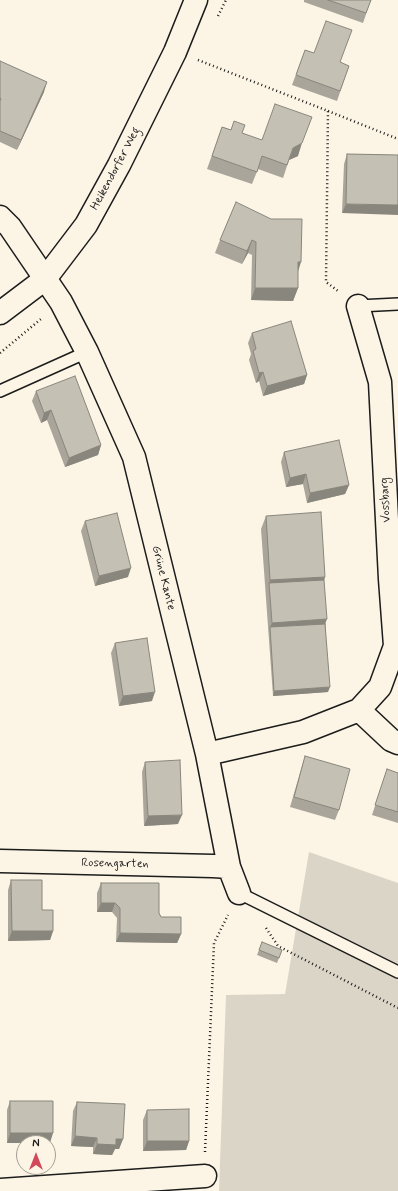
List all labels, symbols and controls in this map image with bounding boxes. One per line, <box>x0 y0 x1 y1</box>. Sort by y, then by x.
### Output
street label: Heikendorfer Weg <box>88 125 144 213</box>
street label: Vossbarg <box>378 477 394 523</box>
street label: Grüne Kante <box>148 544 178 612</box>
street label: Rosengarten <box>81 856 149 872</box>
north arrow <box>16 1135 56 1175</box>
text: N <box>32 1137 40 1151</box>

